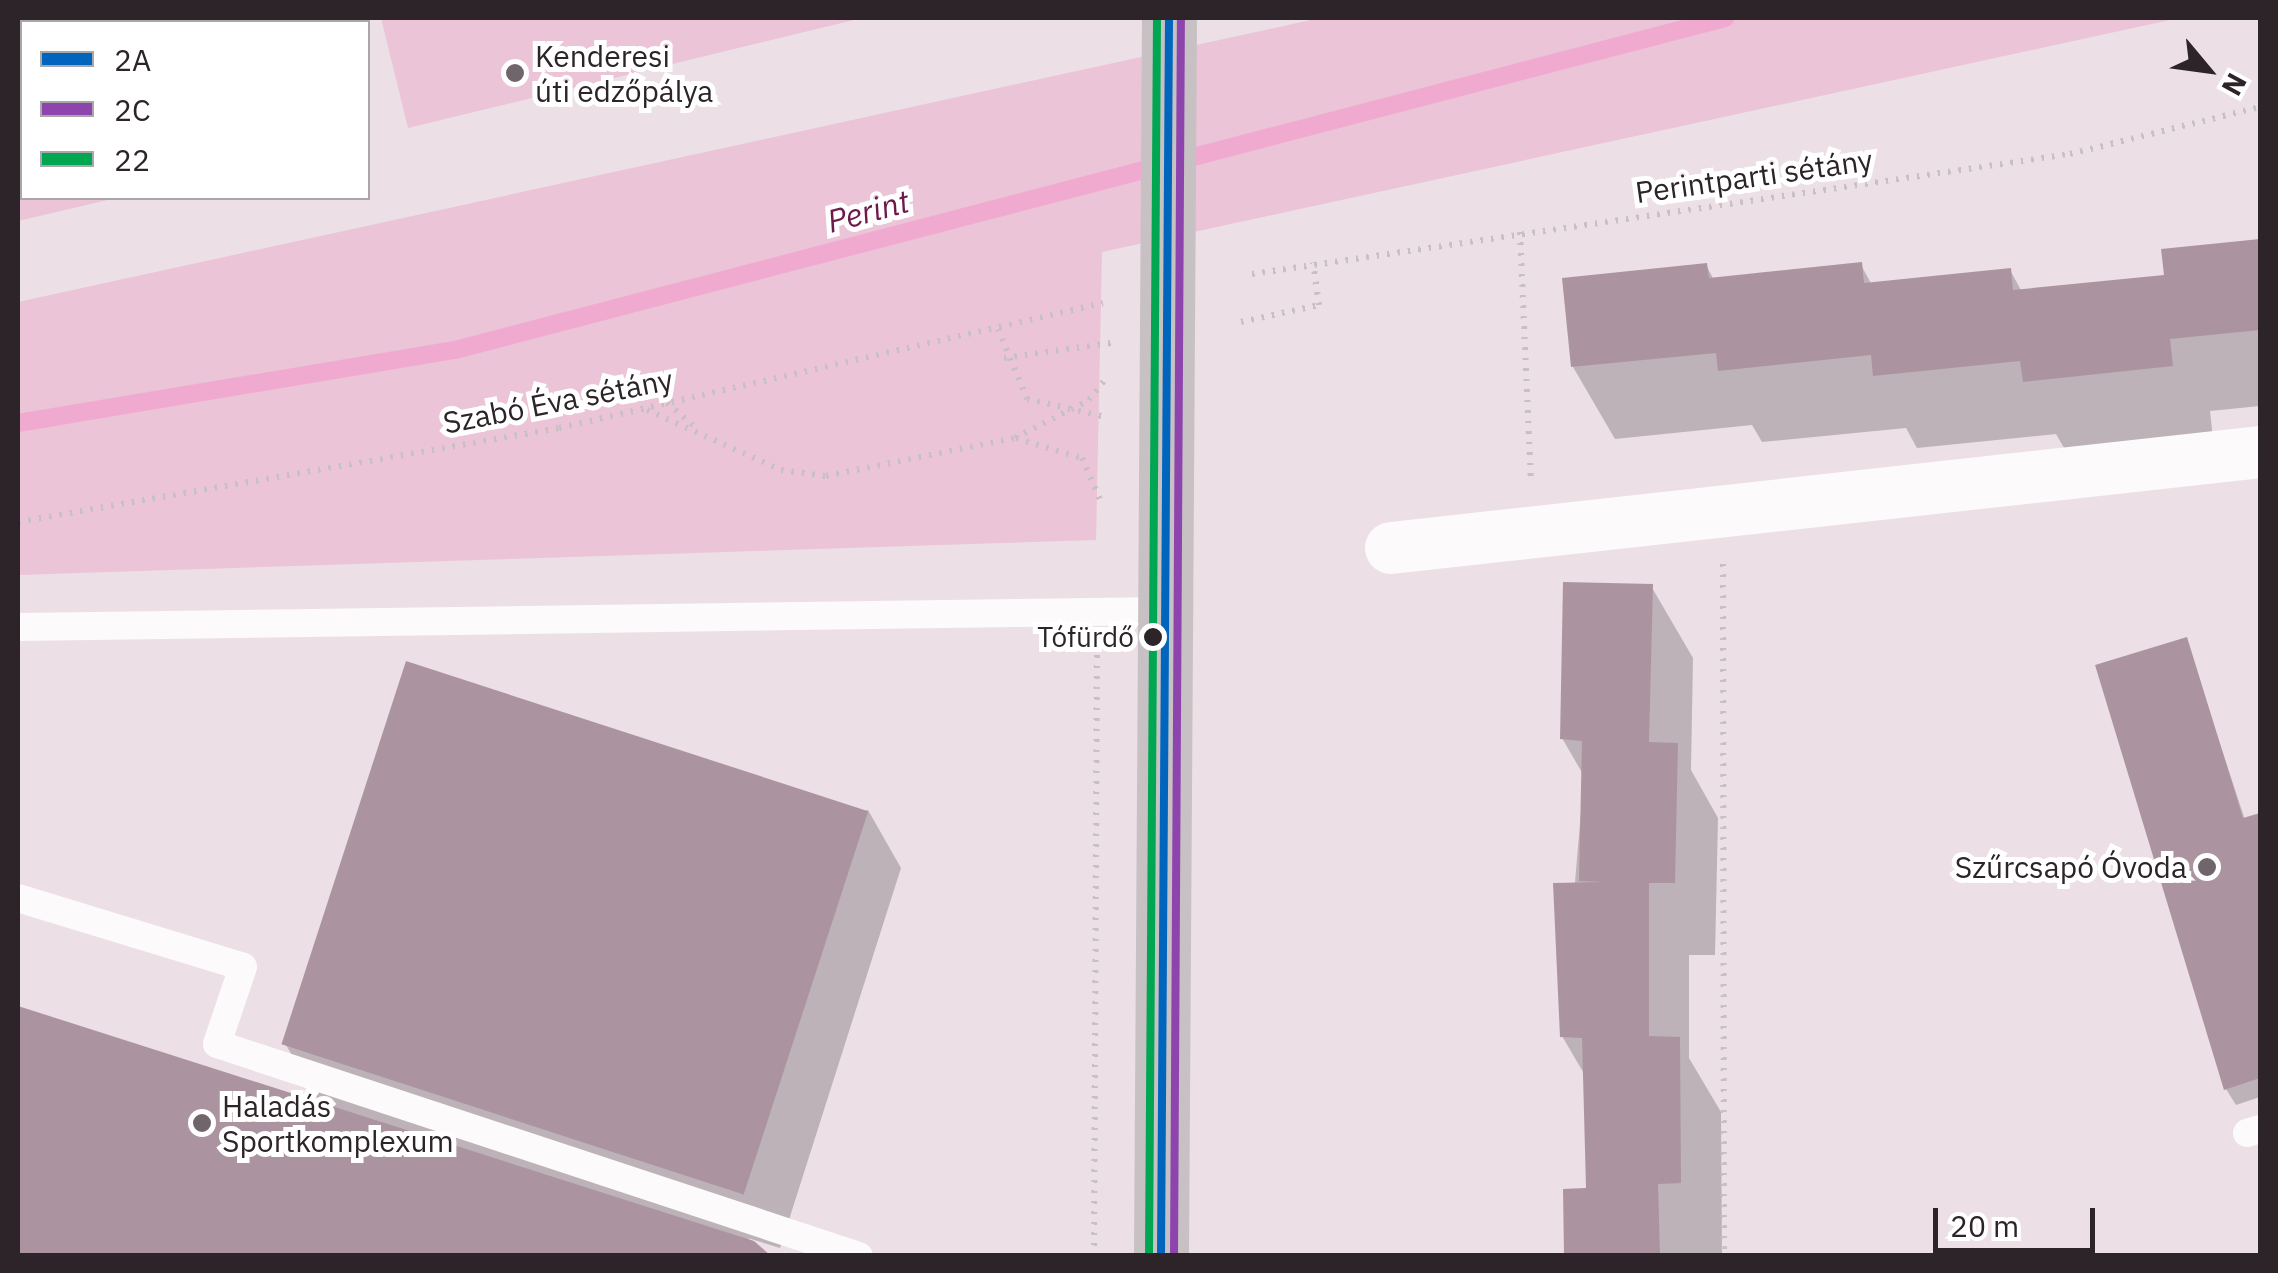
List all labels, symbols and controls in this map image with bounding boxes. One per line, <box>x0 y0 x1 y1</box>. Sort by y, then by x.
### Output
legend <box>20 20 370 200</box>
north arrow <box>2158 20 2258 120</box>
place label: Kenderesi úti edzőpálya <box>535 38 713 108</box>
text: 2A <box>114 40 151 79</box>
marker: Kenderesi úti edzőpálya <box>504 62 526 84</box>
text: N <box>2214 67 2256 103</box>
text: 2C <box>114 90 151 129</box>
text: 22 <box>114 140 150 179</box>
street label: Perintparti sétány <box>1633 142 1875 210</box>
water label: Perint <box>823 182 913 240</box>
street label: Szabó Éva sétány <box>440 361 676 441</box>
place label: Tófürdő <box>1037 620 1134 654</box>
marker: Tófürdő <box>1143 627 1163 647</box>
place label: Szűrcsapó Óvoda <box>1955 849 2187 885</box>
marker: Szűrcsapó Óvoda <box>2196 856 2218 878</box>
place label: Haladás Sportkomplexum <box>222 1088 454 1158</box>
marker: Haladás Sportkomplexum <box>191 1112 213 1134</box>
scale bar <box>1938 1188 2100 1250</box>
text: 20 m <box>1950 1206 2019 1245</box>

